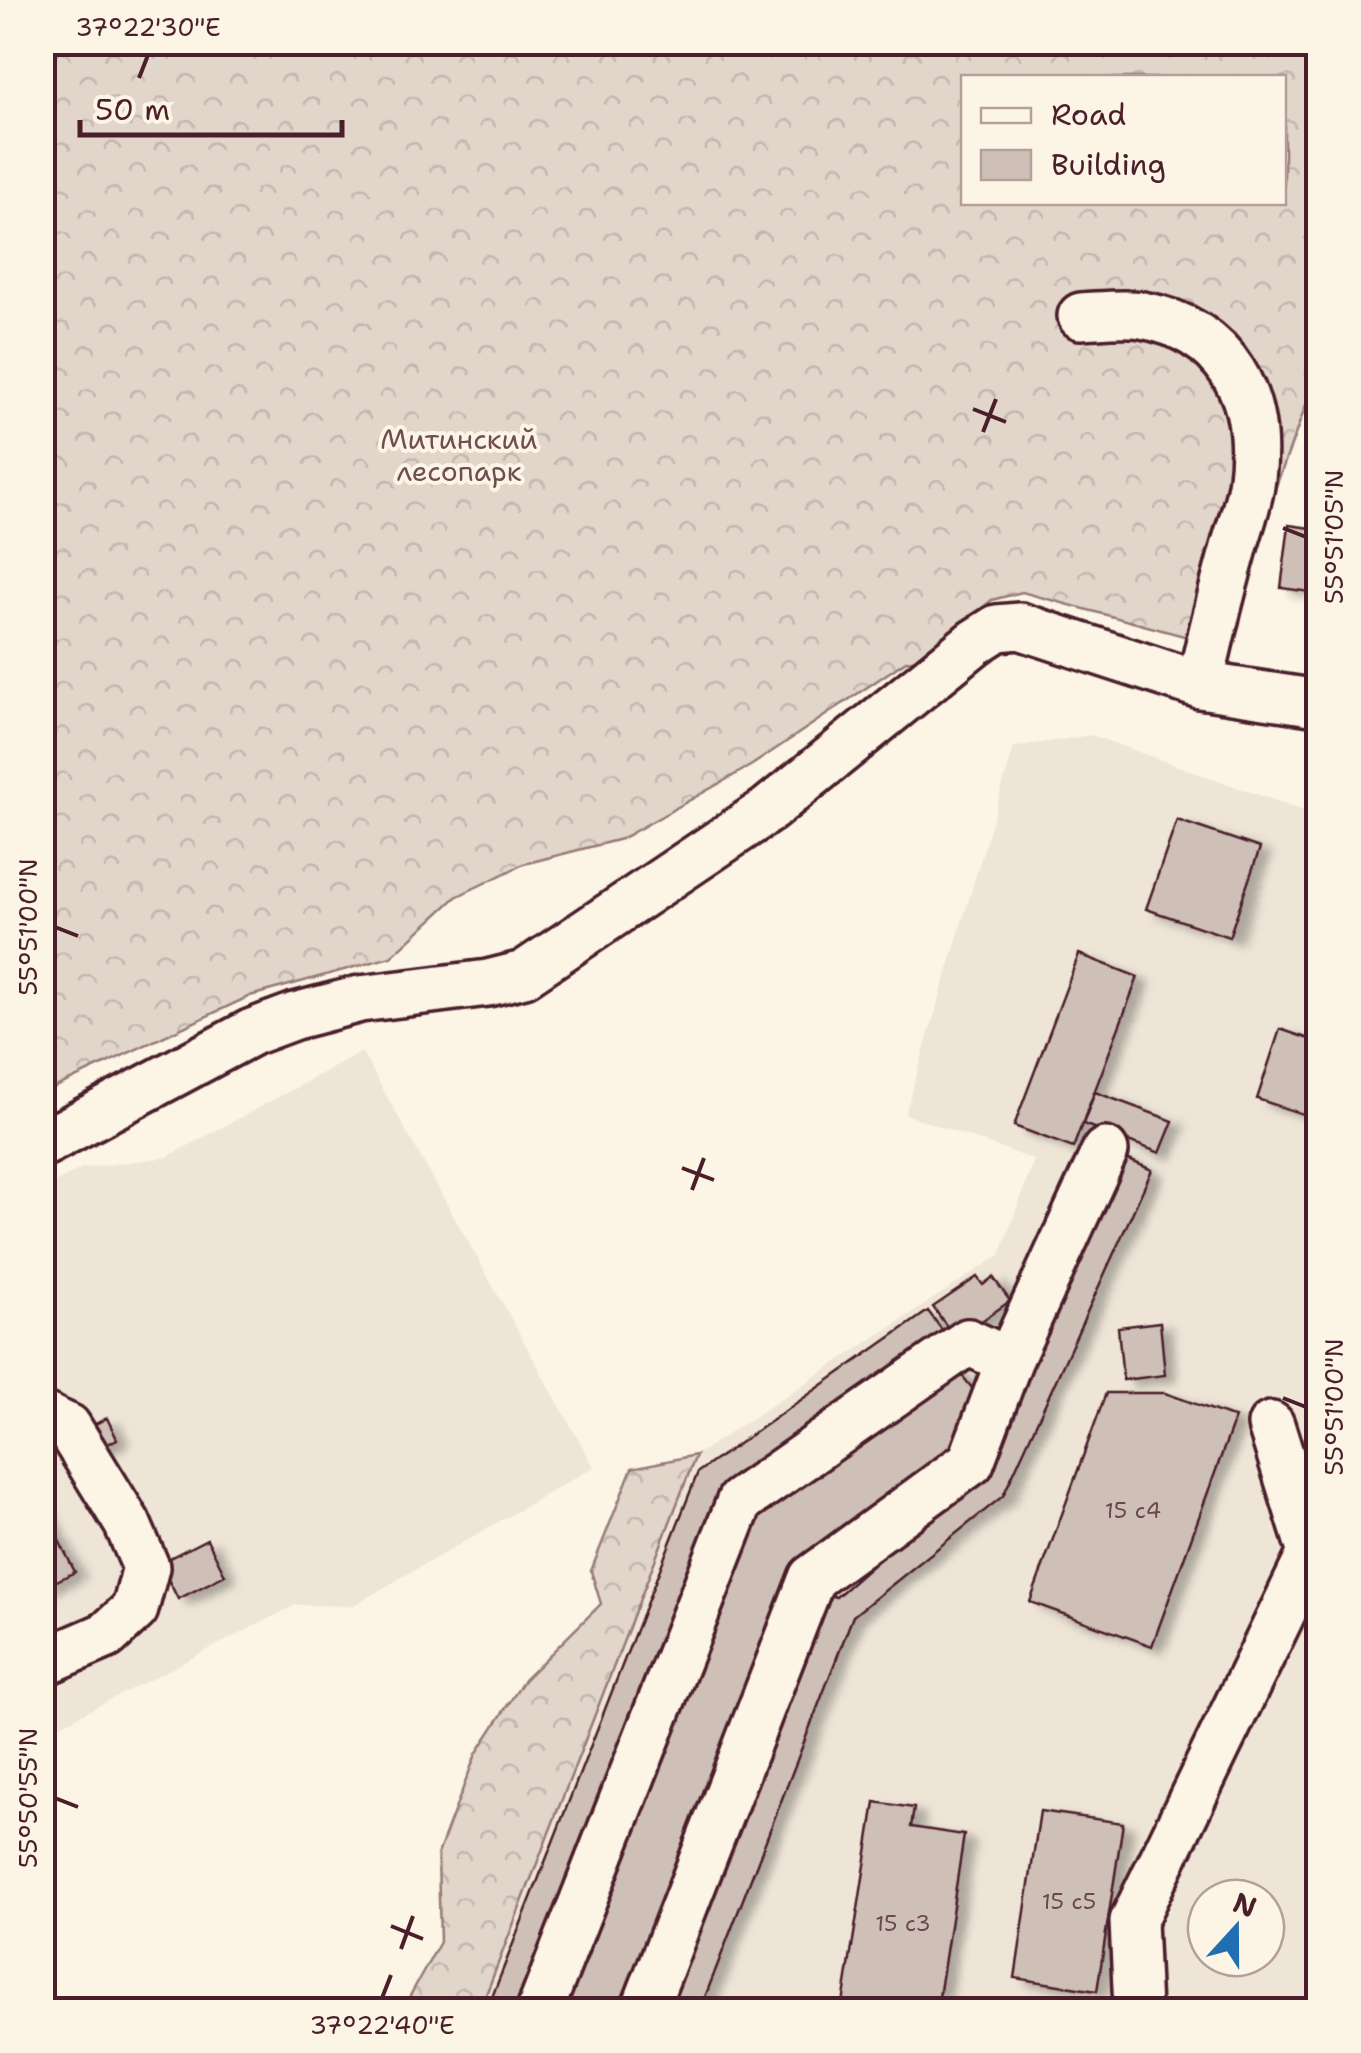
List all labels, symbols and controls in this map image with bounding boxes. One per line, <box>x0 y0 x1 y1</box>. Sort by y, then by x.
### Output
text: 37°22'30"E <box>75 10 221 44</box>
scale bar <box>80 75 342 137</box>
legend <box>961 75 1286 205</box>
text: 50 m <box>95 89 170 130</box>
text: Road <box>1051 94 1126 135</box>
text: Building <box>1051 144 1166 185</box>
park label: Митинский лесопарк <box>380 420 538 490</box>
text: 55°51'05"N <box>1317 470 1351 604</box>
text: 55°51'00"N <box>11 858 45 996</box>
text: 55°51'00"N <box>1317 1338 1351 1476</box>
house number: 15 с4 <box>1105 1496 1161 1525</box>
text: 55°50'55"N <box>11 1728 45 1868</box>
north arrow <box>1186 1878 1286 1978</box>
text: N <box>1228 1883 1262 1926</box>
house number: 15 с5 <box>1042 1887 1096 1916</box>
house number: 15 с3 <box>875 1909 931 1938</box>
text: 37°22'40"E <box>309 2008 455 2042</box>

